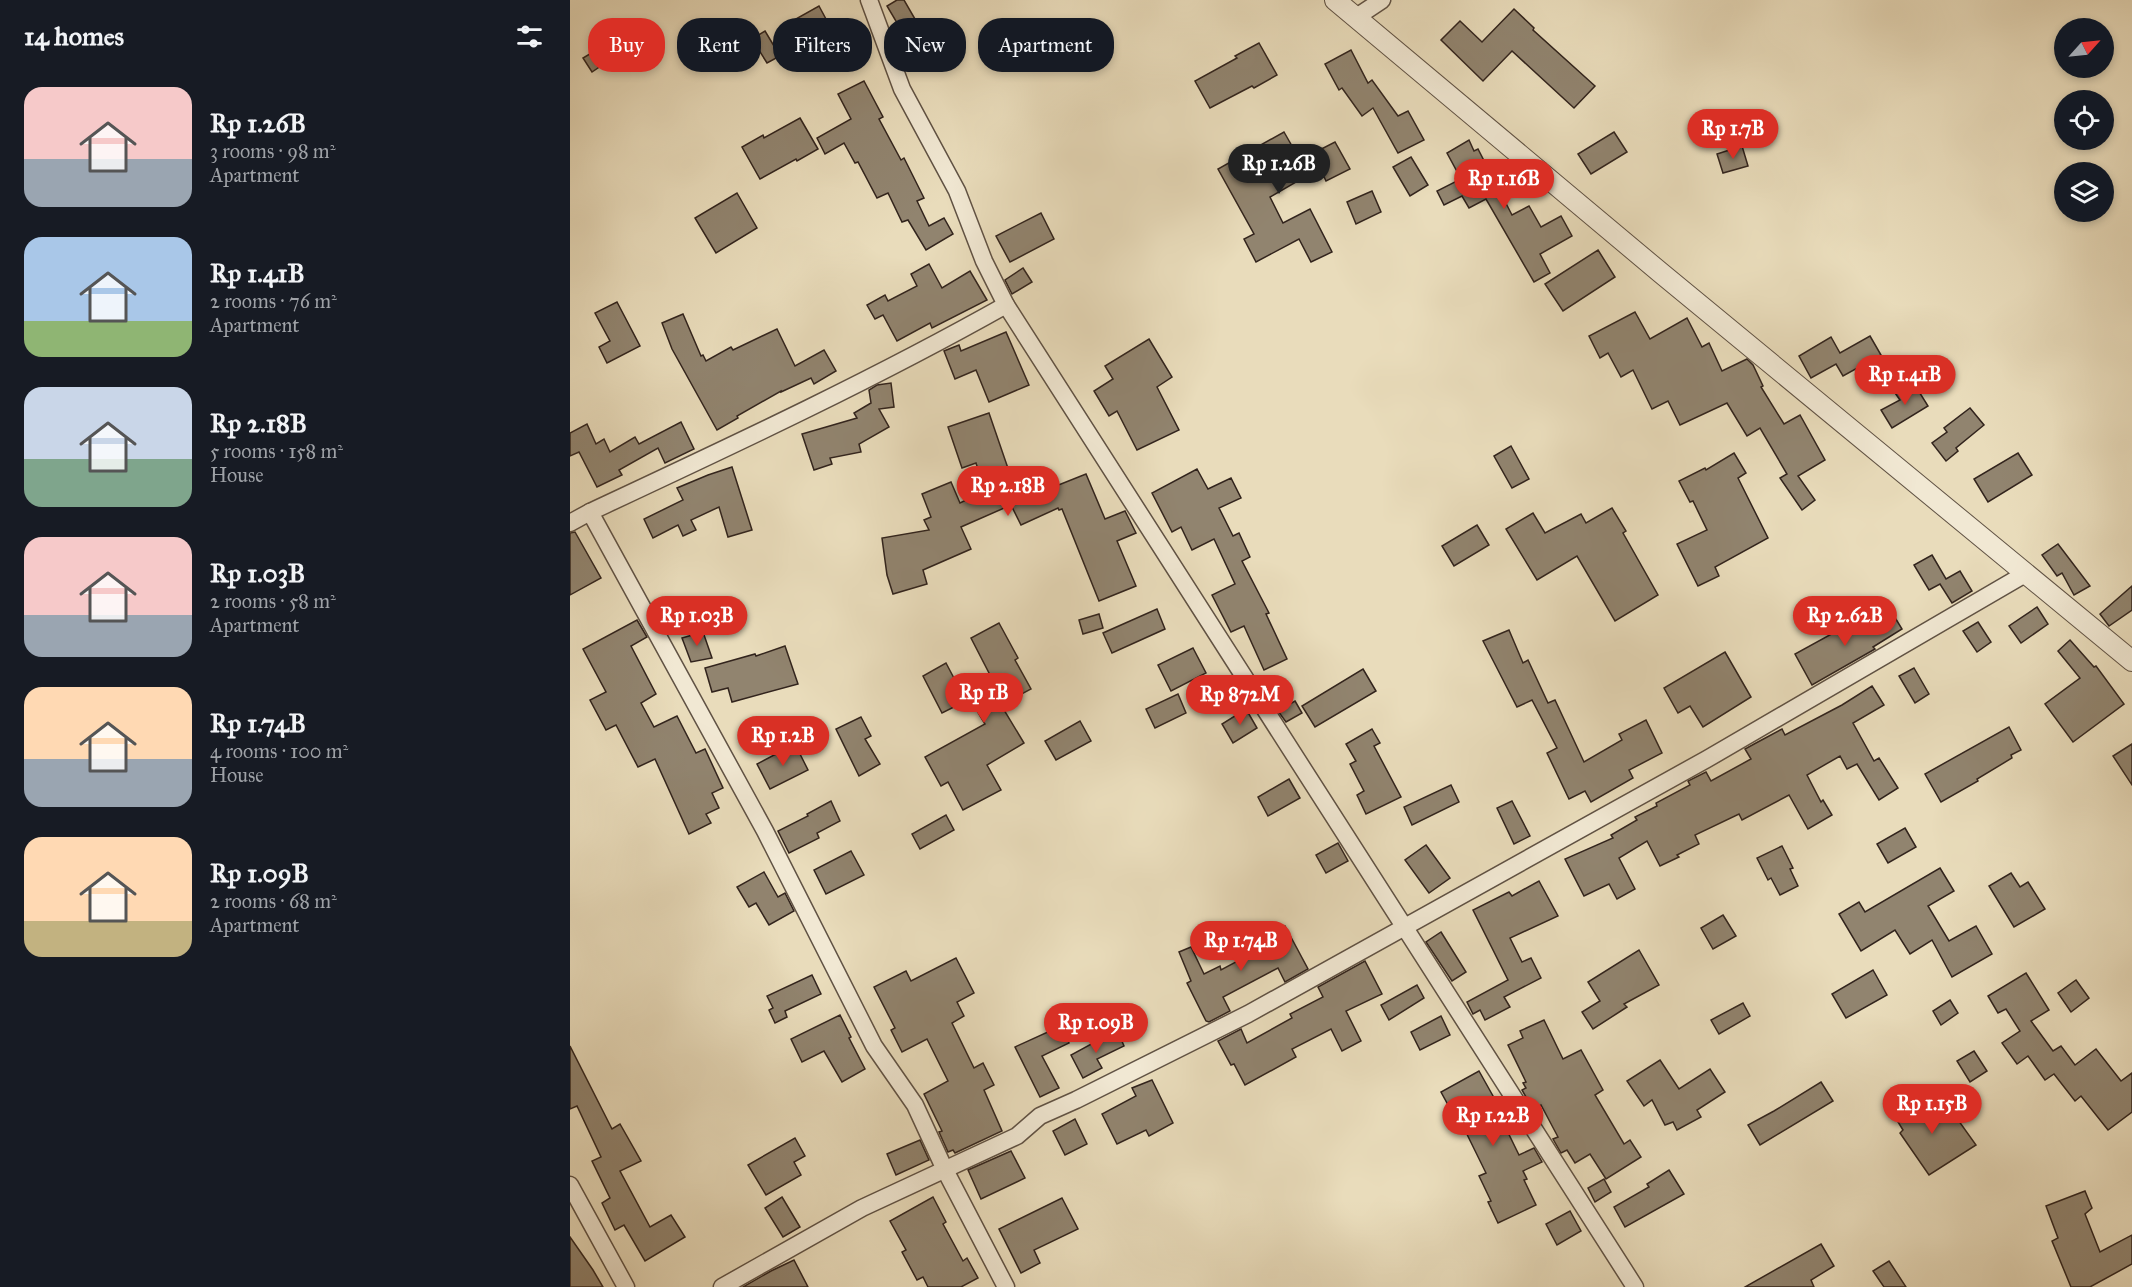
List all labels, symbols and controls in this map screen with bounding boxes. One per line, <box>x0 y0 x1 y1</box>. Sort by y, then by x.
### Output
chip: Buy <box>588 18 665 72</box>
chip: Rent <box>677 18 761 72</box>
chip: Filters <box>773 18 872 72</box>
chip: New <box>884 18 966 72</box>
chip: Apartment <box>978 18 1114 72</box>
north arrow <box>2054 18 2114 78</box>
map controls <box>2054 18 2114 222</box>
text: 14 homes <box>24 20 124 52</box>
icon: filters <box>513 20 546 53</box>
button: locate <box>2054 90 2114 150</box>
text: Rp 1.26B <box>210 107 306 139</box>
pin: Rp 1.7B <box>1678 109 1788 160</box>
icon: home <box>72 111 144 183</box>
text: Rp 1.7B <box>1701 116 1765 140</box>
text: 3 rooms · 98 m² <box>210 139 335 163</box>
pin: Rp 1.26B <box>1217 144 1341 195</box>
text: Rp 1.26B <box>1242 151 1316 175</box>
pin: Rp 1.16B <box>1442 159 1566 210</box>
button: layers <box>2054 162 2114 222</box>
text: Apartment <box>210 163 299 187</box>
text: Rp 1.16B <box>1468 166 1540 190</box>
text: Rp 1.41B <box>210 257 305 289</box>
icon: home <box>72 261 144 333</box>
text: 2 rooms · 76 m² <box>210 289 337 313</box>
text: Apartment <box>210 313 299 337</box>
pin: Rp 1.41B <box>1843 355 1967 406</box>
text: Rp 1.41B <box>1869 362 1941 386</box>
text: Rp 2.18B <box>210 407 307 439</box>
icon: home <box>72 411 144 483</box>
text: 5 rooms · 158 m² <box>210 439 343 463</box>
text: House <box>210 463 264 487</box>
pin: Rp 2.18B <box>946 466 1070 517</box>
text: Rp 2.18B <box>971 473 1045 497</box>
text: Rp 1.03B <box>210 557 305 589</box>
icon: home <box>72 561 144 633</box>
text: 2 rooms · 58 m² <box>210 589 336 613</box>
pin: Rp 1.03B <box>635 596 759 647</box>
pin: Rp 2.62B <box>1783 596 1907 647</box>
text: Rp 1.03B <box>660 603 734 627</box>
text: Rp 2.62B <box>1807 603 1883 627</box>
text: Apartment <box>210 613 299 637</box>
pin: Rp 1B <box>942 673 1026 724</box>
pin: Rp 872M <box>1185 675 1295 726</box>
text: Rp 1B <box>959 680 1009 704</box>
text: Rp 872M <box>1200 682 1280 706</box>
text: Rp 1.74B <box>210 707 306 739</box>
icon: home <box>72 711 144 783</box>
pin: Rp 1.2B <box>728 716 838 767</box>
text: Rp 1.2B <box>751 723 815 747</box>
text: 4 rooms · 100 m² <box>210 739 348 763</box>
text: House <box>210 763 264 787</box>
text: Rp 1.09B <box>210 857 309 889</box>
icon: home <box>72 861 144 933</box>
text: 2 rooms · 68 m² <box>210 889 337 913</box>
text: Apartment <box>210 913 299 937</box>
pin: Rp 1.74B <box>1179 921 1303 972</box>
text: Rp 1.74B <box>1204 928 1278 952</box>
pin: Rp 1.09B <box>1034 1003 1158 1054</box>
text: Rp 1.09B <box>1058 1010 1134 1034</box>
pin: Rp 1.15B <box>1870 1084 1994 1135</box>
text: Rp 1.15B <box>1897 1091 1967 1115</box>
pin: Rp 1.22B <box>1431 1096 1555 1147</box>
text: Rp 1.22B <box>1456 1103 1530 1127</box>

